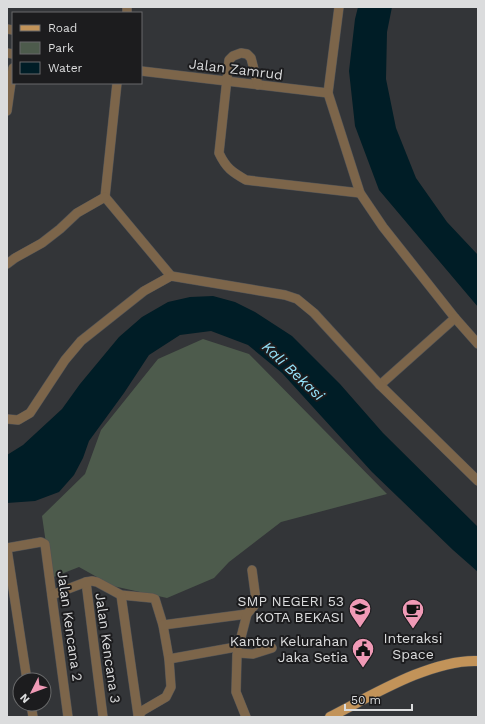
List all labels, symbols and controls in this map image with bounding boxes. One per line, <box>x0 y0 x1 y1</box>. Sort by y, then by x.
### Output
legend <box>12 12 142 84</box>
text: Road <box>48 21 77 35</box>
text: Park <box>48 41 74 55</box>
street label: Jalan Zamrud <box>188 55 284 83</box>
text: Water <box>48 61 83 75</box>
water label: Kali Bekasi <box>258 338 329 405</box>
street label: Jalan Kencana 2 <box>54 570 86 682</box>
street label: Jalan Kencana 3 <box>92 592 124 704</box>
place label: SMP NEGERI 53 KOTA BEKASI <box>237 593 344 625</box>
school or university icon: SMP NEGERI 53 KOTA BEKASI <box>347 596 373 629</box>
cafe icon: Interaksi Space <box>400 597 426 630</box>
place label: Interaksi Space <box>384 630 442 662</box>
place label: Kantor Kelurahan Jaka Setia <box>230 633 348 665</box>
public building icon: Kantor Kelurahan Jaka Setia <box>350 636 376 669</box>
north arrow <box>12 672 52 712</box>
scale bar <box>345 686 412 712</box>
text: N <box>17 691 32 706</box>
text: 50 m <box>351 693 381 707</box>

